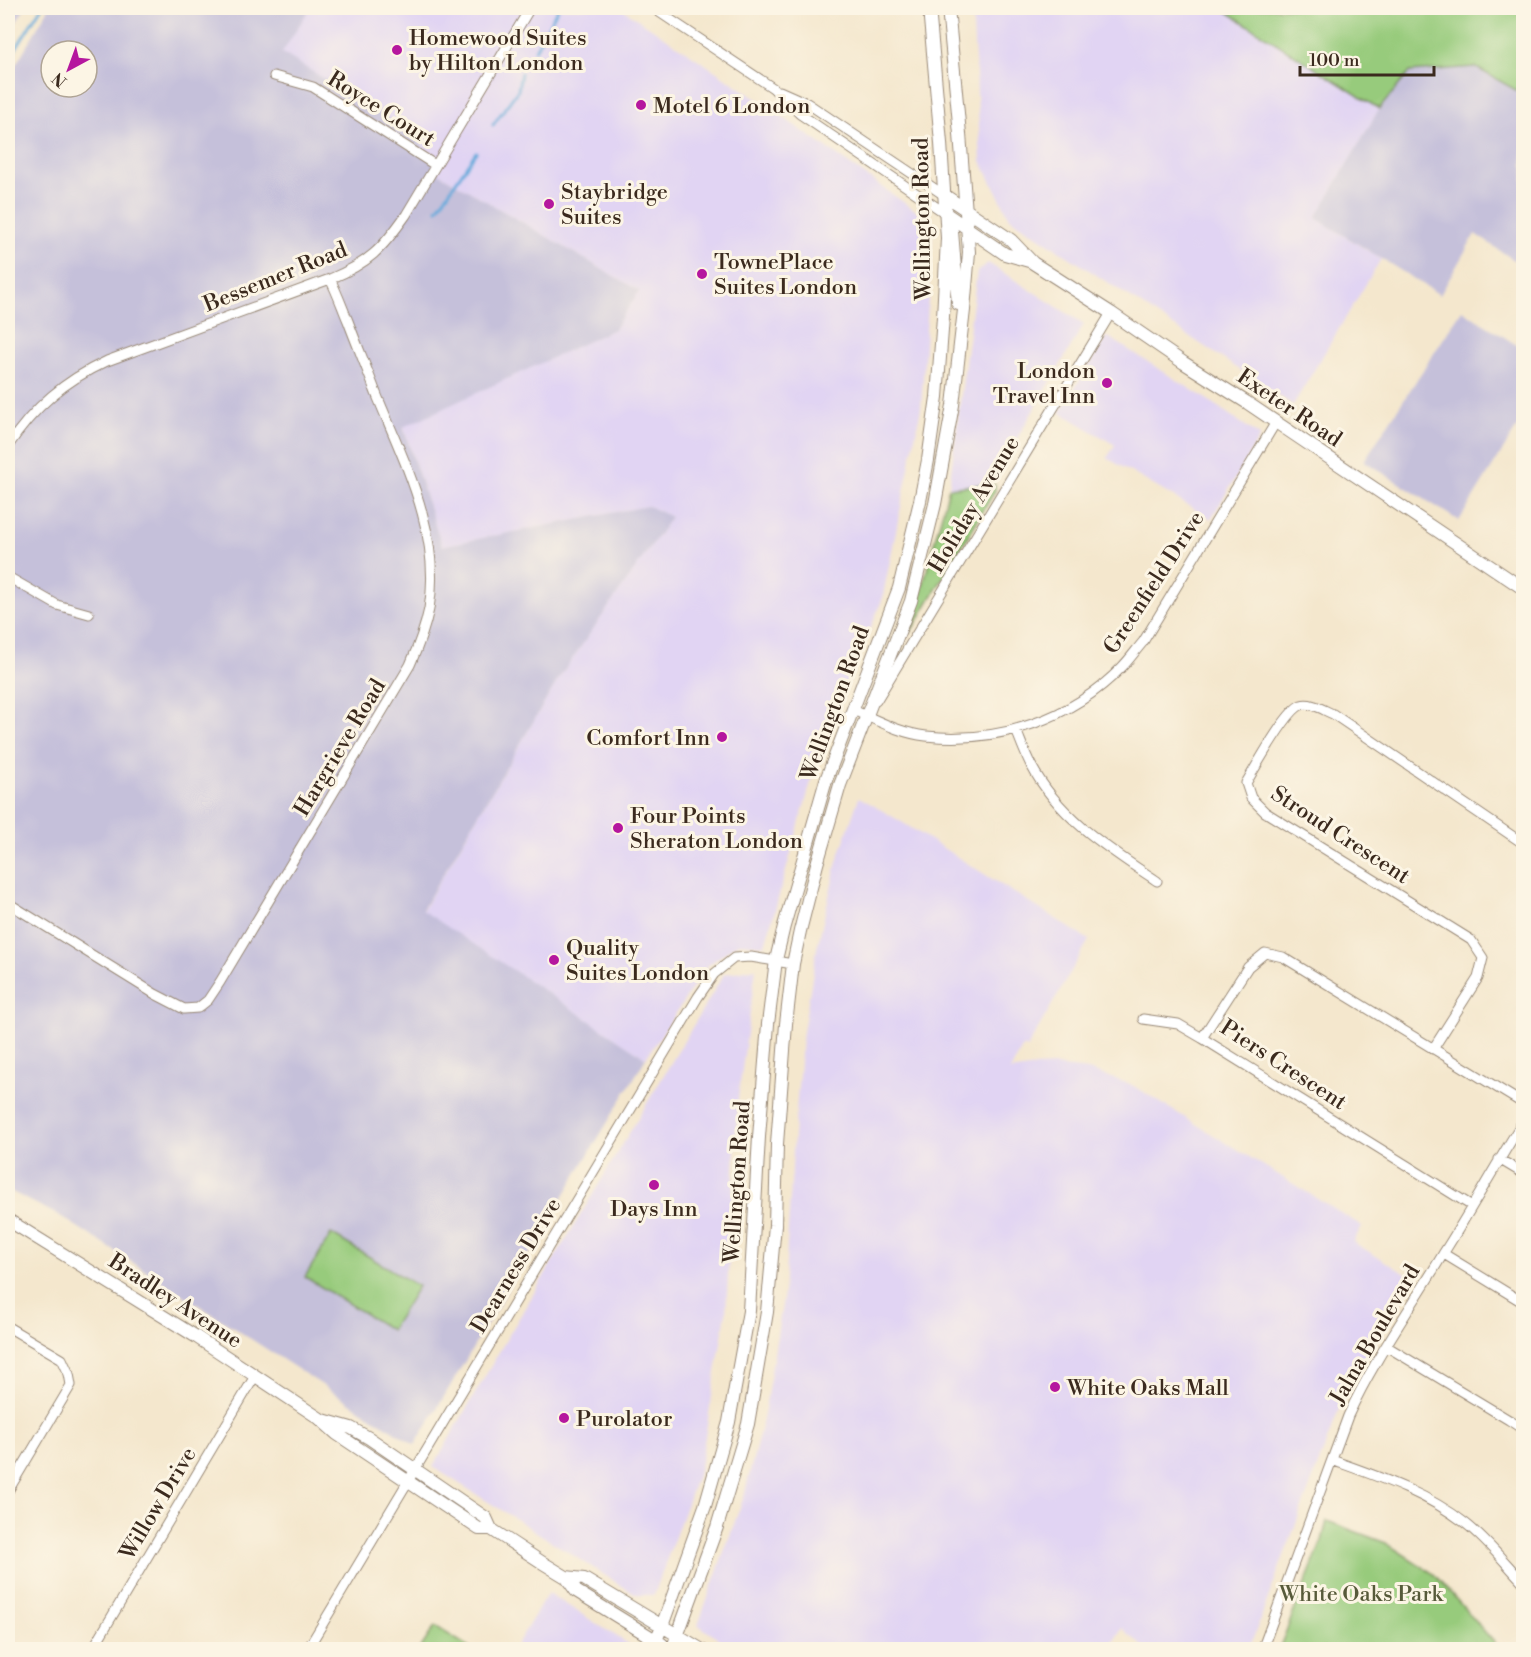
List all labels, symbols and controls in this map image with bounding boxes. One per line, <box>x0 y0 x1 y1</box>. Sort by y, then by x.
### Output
place label: Homewood Suites by Hilton London <box>409 25 587 77</box>
north arrow <box>39 39 99 99</box>
scale bar <box>1300 39 1434 77</box>
marker: Homewood Suites by Hilton London <box>390 43 404 57</box>
text: 100 m <box>1309 49 1360 72</box>
street label: Royce Court <box>322 66 440 153</box>
text: N <box>48 68 71 91</box>
place label: Motel 6 London <box>653 93 810 120</box>
marker: Motel 6 London <box>634 98 648 112</box>
street label: Wellington Road <box>908 137 937 302</box>
place label: Staybridge Suites <box>561 179 668 231</box>
marker: Staybridge Suites <box>542 197 556 211</box>
street label: Bessemer Road <box>199 236 352 319</box>
place label: TownePlace Suites London <box>714 249 857 301</box>
marker: TownePlace Suites London <box>695 267 709 281</box>
place label: London Travel Inn <box>993 358 1095 410</box>
street label: Exeter Road <box>1232 363 1347 453</box>
marker: London Travel Inn <box>1100 376 1114 390</box>
street label: Holiday Avenue <box>923 431 1026 578</box>
street label: Greenfield Drive <box>1098 506 1211 659</box>
street label: Wellington Road <box>795 622 876 786</box>
street label: Hargrieve Road <box>289 674 392 821</box>
place label: Comfort Inn <box>586 725 710 752</box>
marker: Comfort Inn <box>715 730 729 744</box>
street label: Stroud Crescent <box>1266 780 1415 890</box>
place label: Four Points Sheraton London <box>630 803 803 855</box>
marker: Four Points Sheraton London <box>611 821 625 835</box>
place label: Quality Suites London <box>566 935 709 987</box>
marker: Quality Suites London <box>547 953 561 967</box>
street label: Piers Crescent <box>1215 1014 1352 1116</box>
street label: Wellington Road <box>718 1099 757 1265</box>
marker: Days Inn <box>647 1178 661 1192</box>
street label: Dearness Drive <box>465 1193 567 1338</box>
place label: Days Inn <box>610 1196 698 1223</box>
street label: Bradley Avenue <box>103 1248 247 1354</box>
street label: Jalna Boulevard <box>1324 1259 1427 1411</box>
place label: White Oaks Mall <box>1066 1375 1229 1402</box>
marker: White Oaks Mall <box>1048 1380 1062 1394</box>
place label: Purolator <box>576 1406 672 1433</box>
marker: Purolator <box>557 1411 571 1425</box>
street label: Willow Drive <box>113 1442 203 1566</box>
park label: White Oaks Park <box>1278 1581 1444 1608</box>

